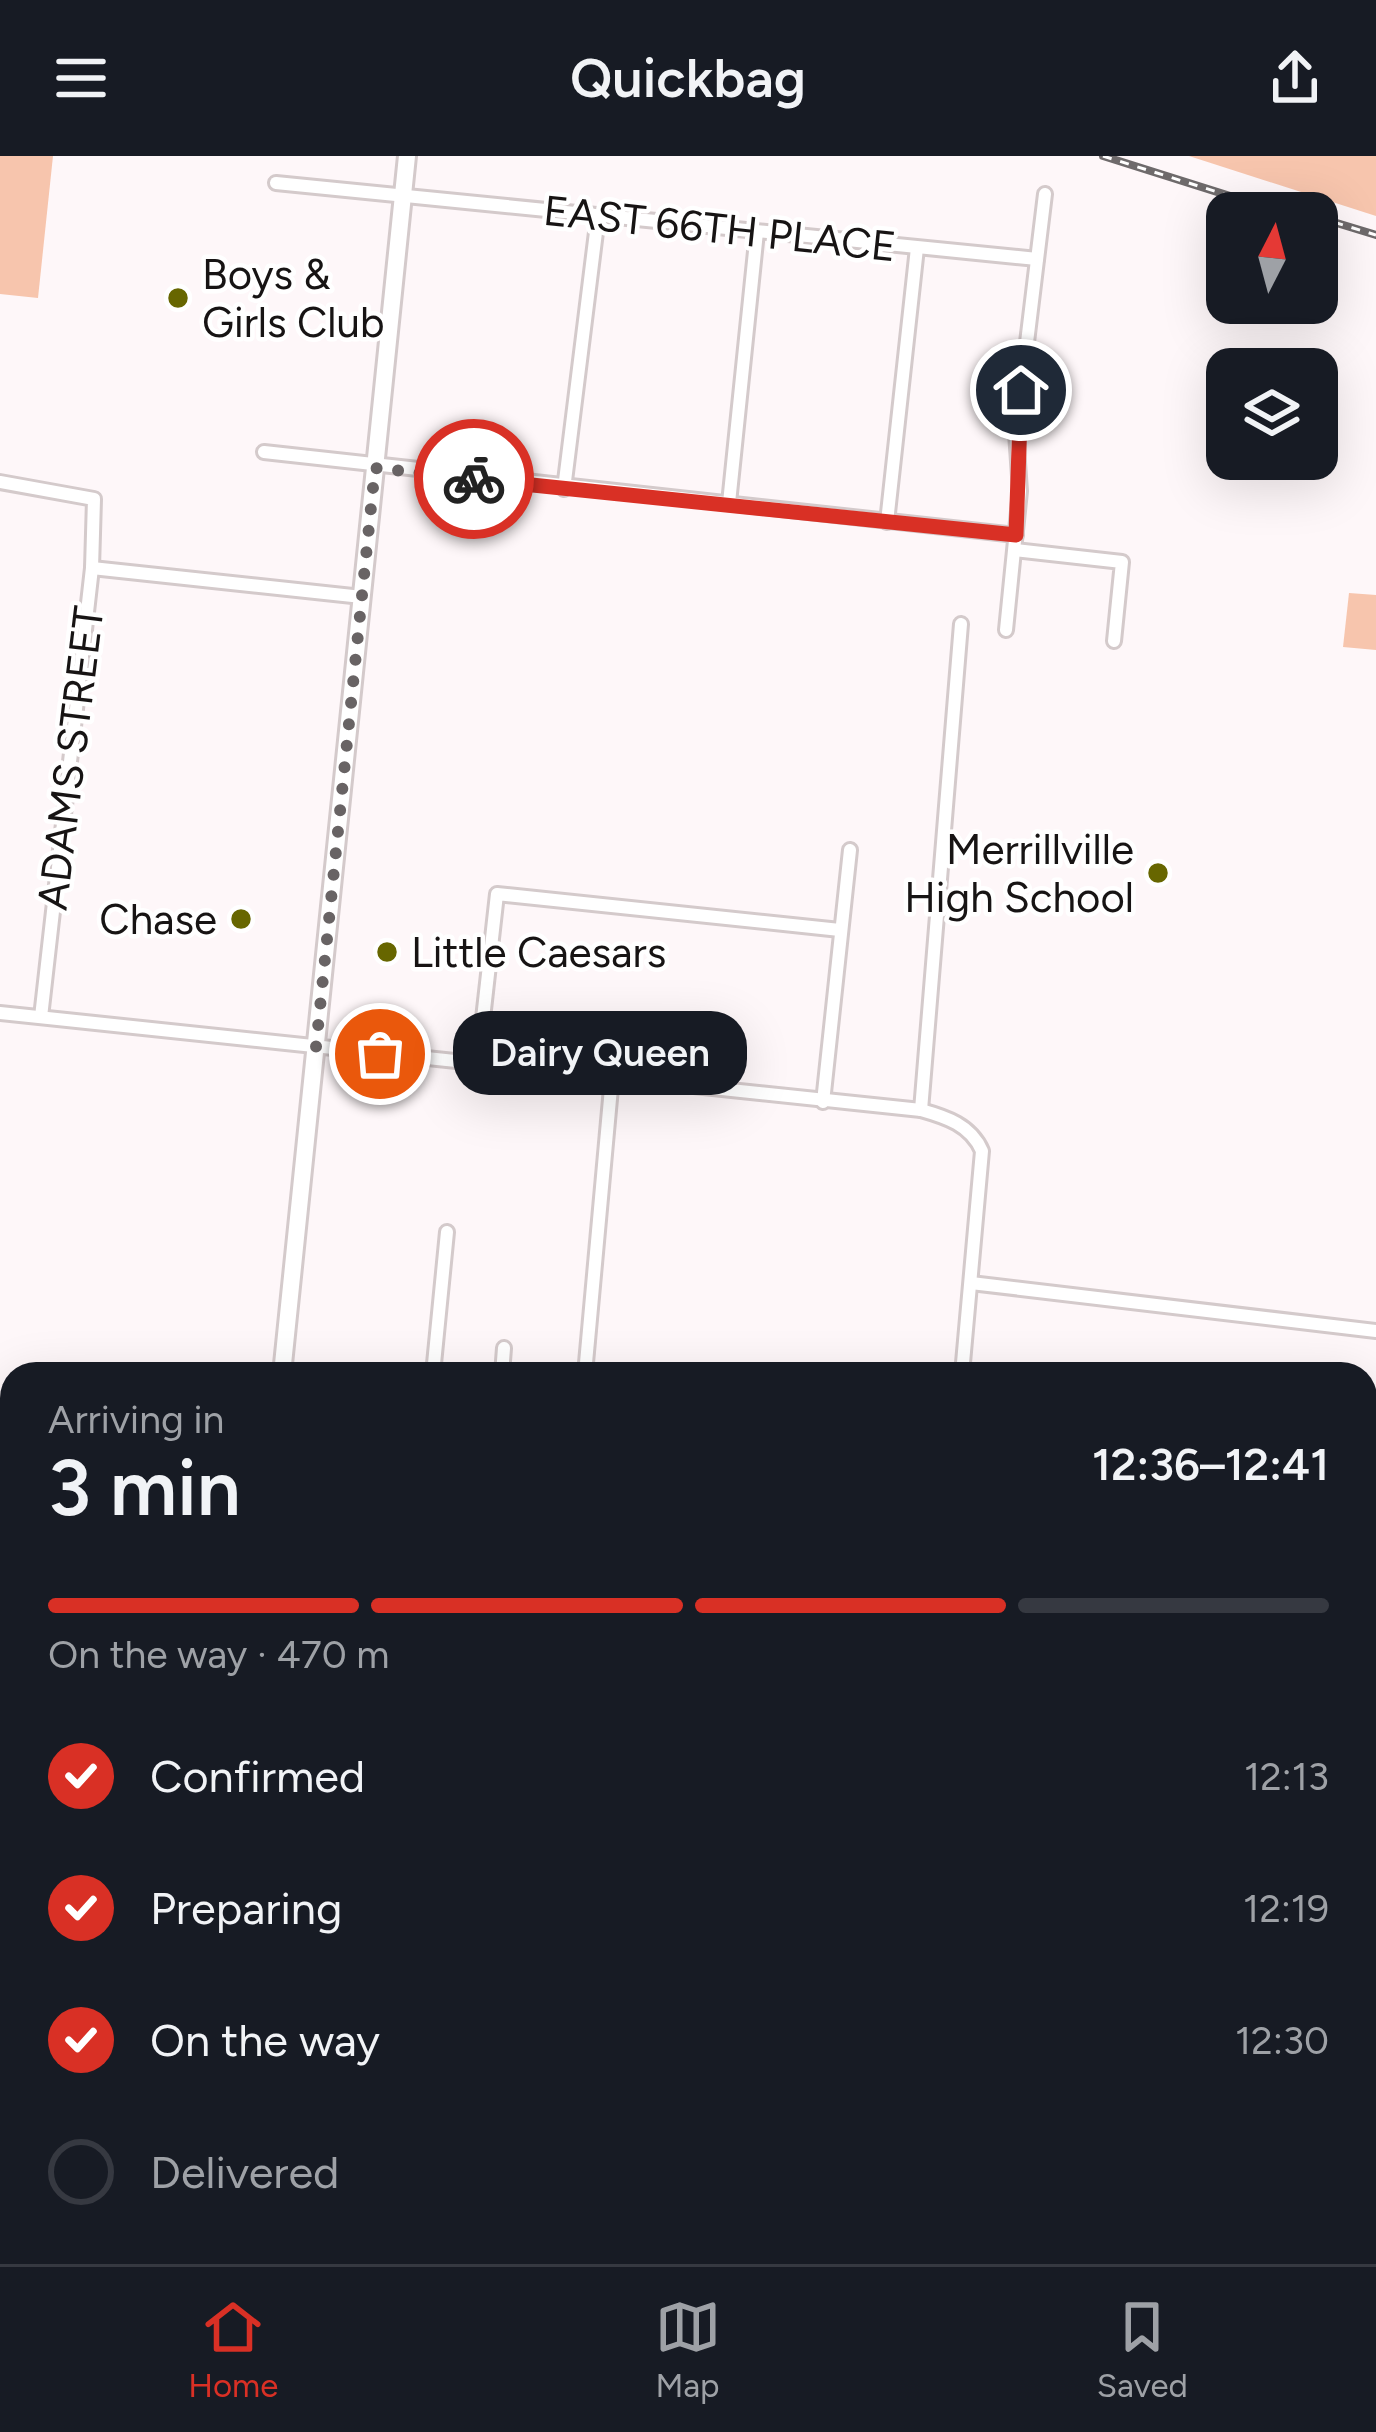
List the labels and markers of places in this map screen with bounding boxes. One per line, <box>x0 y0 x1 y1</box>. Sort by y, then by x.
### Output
place label: Boys & Girls Club <box>202 249 385 348</box>
marker: Boys & Girls Club <box>165 285 191 311</box>
pin <box>970 339 1072 441</box>
place label: Merrillville High School <box>904 824 1134 923</box>
marker: Merrillville High School <box>1145 860 1171 886</box>
place label: Chase <box>99 894 217 945</box>
marker: Chase <box>228 906 254 932</box>
place label: Little Caesars <box>411 927 666 978</box>
marker: Little Caesars <box>374 939 400 965</box>
pin <box>329 1003 431 1105</box>
callout: Dairy Queen <box>452 1012 746 1096</box>

